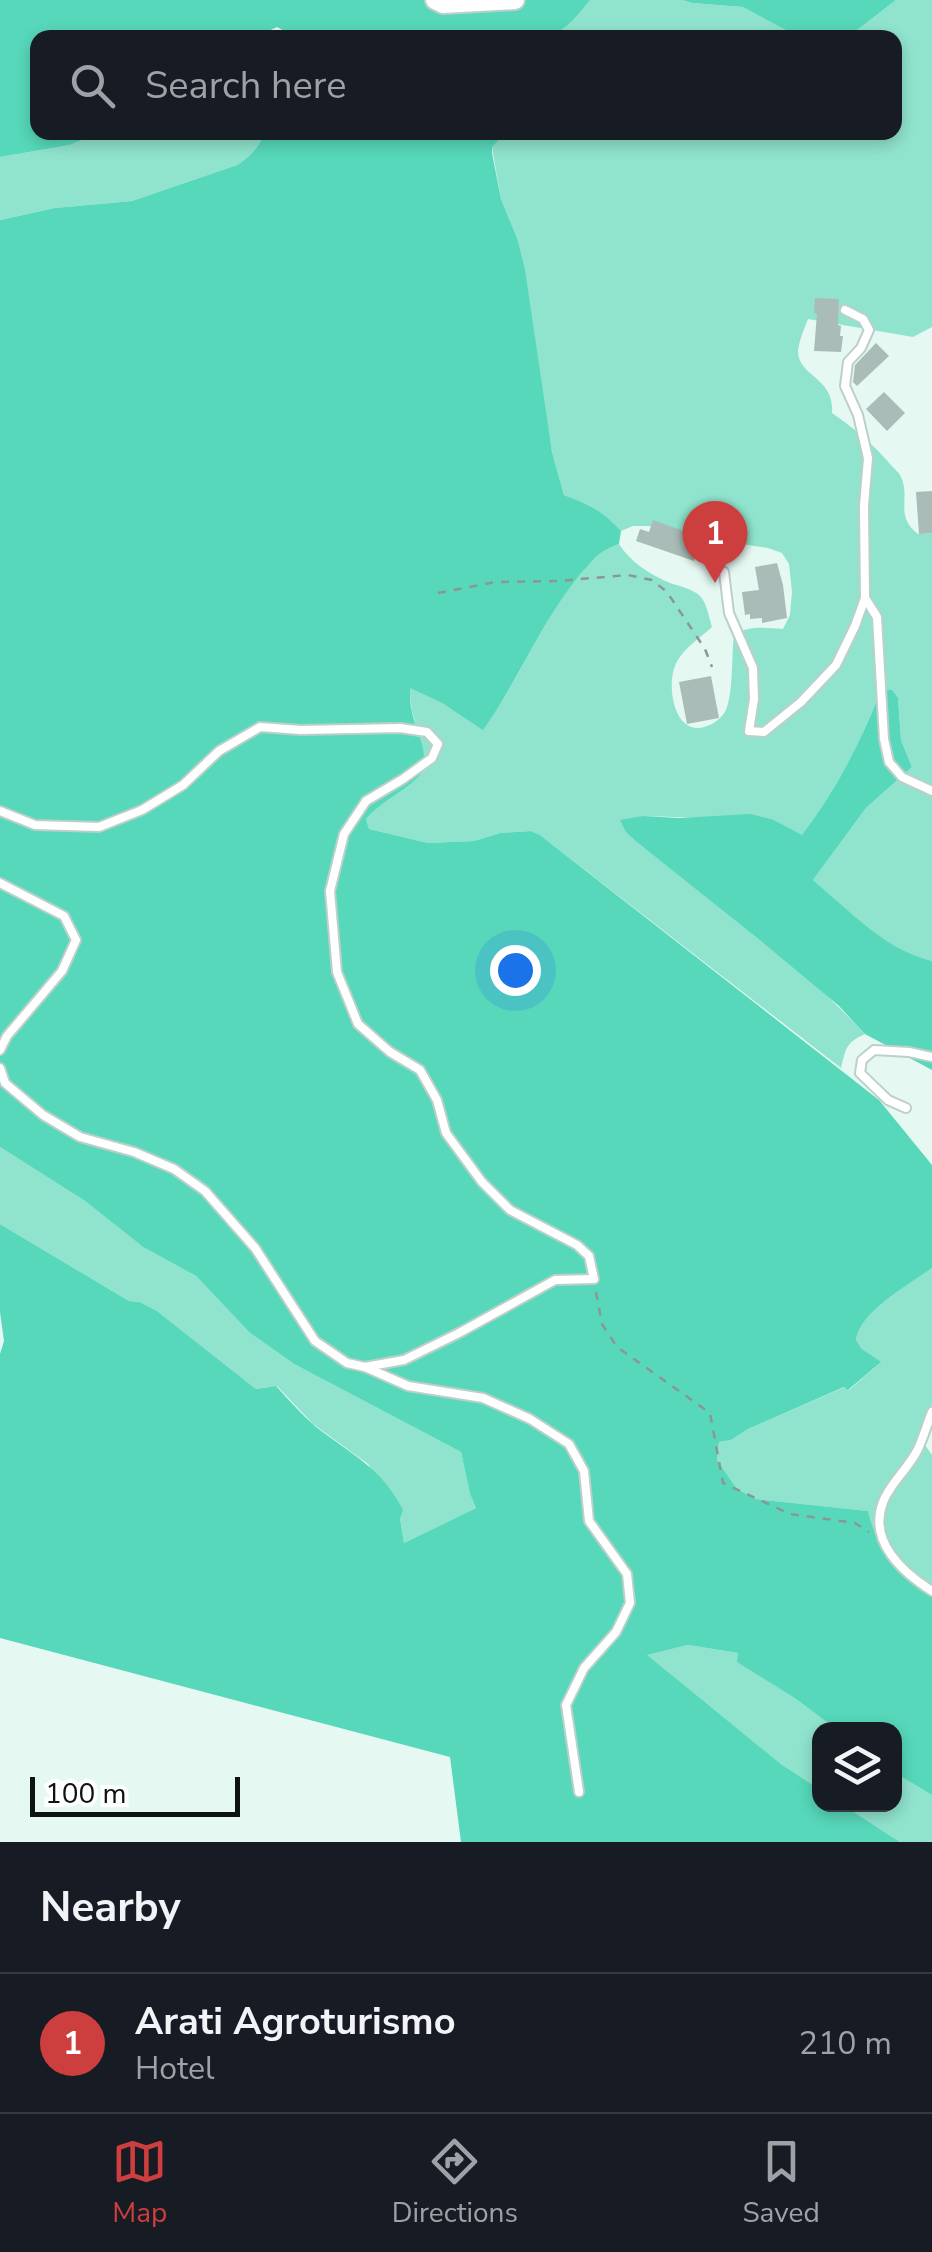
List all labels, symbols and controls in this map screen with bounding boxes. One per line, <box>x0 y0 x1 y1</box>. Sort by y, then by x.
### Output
search box <box>30 30 902 140</box>
icon: search <box>65 58 120 113</box>
text: Search here <box>145 60 346 111</box>
pin: 1 <box>682 500 748 583</box>
your location <box>490 945 541 996</box>
map controls <box>812 1722 902 1812</box>
button: layers <box>812 1722 902 1812</box>
scale bar <box>30 1772 240 1816</box>
text: 100 m <box>45 1775 127 1813</box>
text: Nearby <box>40 1879 181 1936</box>
text: Arati Agroturismo <box>135 1996 456 2047</box>
text: 1 <box>63 2022 82 2065</box>
text: 210 m <box>799 2022 892 2065</box>
text: Hotel <box>135 2047 215 2090</box>
tab: Map <box>112 2134 167 2232</box>
tab: Directions <box>392 2134 518 2232</box>
tab: Saved <box>742 2134 820 2232</box>

